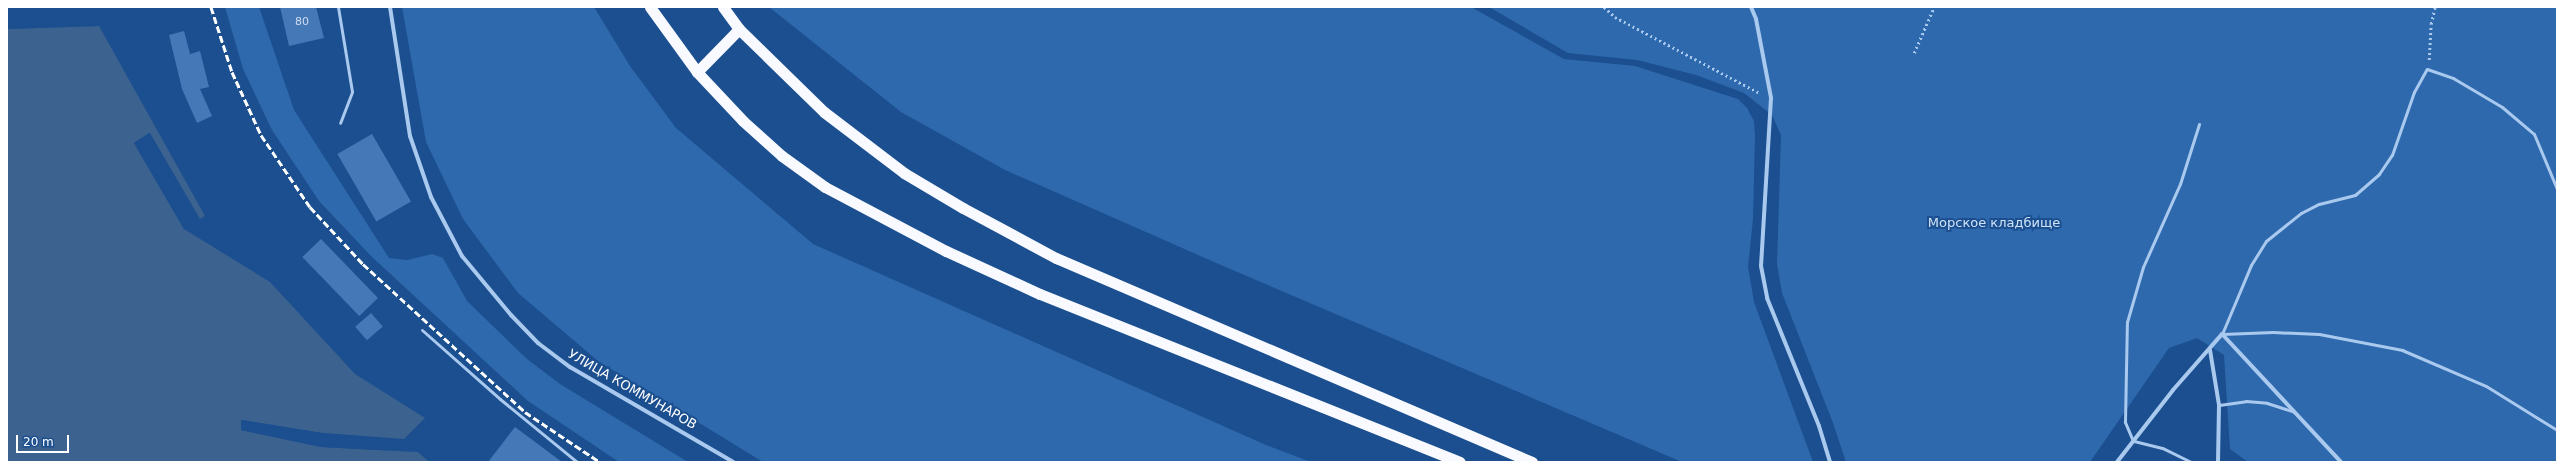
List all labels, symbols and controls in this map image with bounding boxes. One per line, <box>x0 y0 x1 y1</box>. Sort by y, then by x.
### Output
house number: 80 <box>295 15 309 29</box>
park label: Морское кладбище <box>1928 215 2060 231</box>
street label: УЛИЦА КОММУНАРОВ <box>565 347 699 433</box>
scale bar <box>18 427 71 453</box>
text: 20 m <box>23 435 54 449</box>

